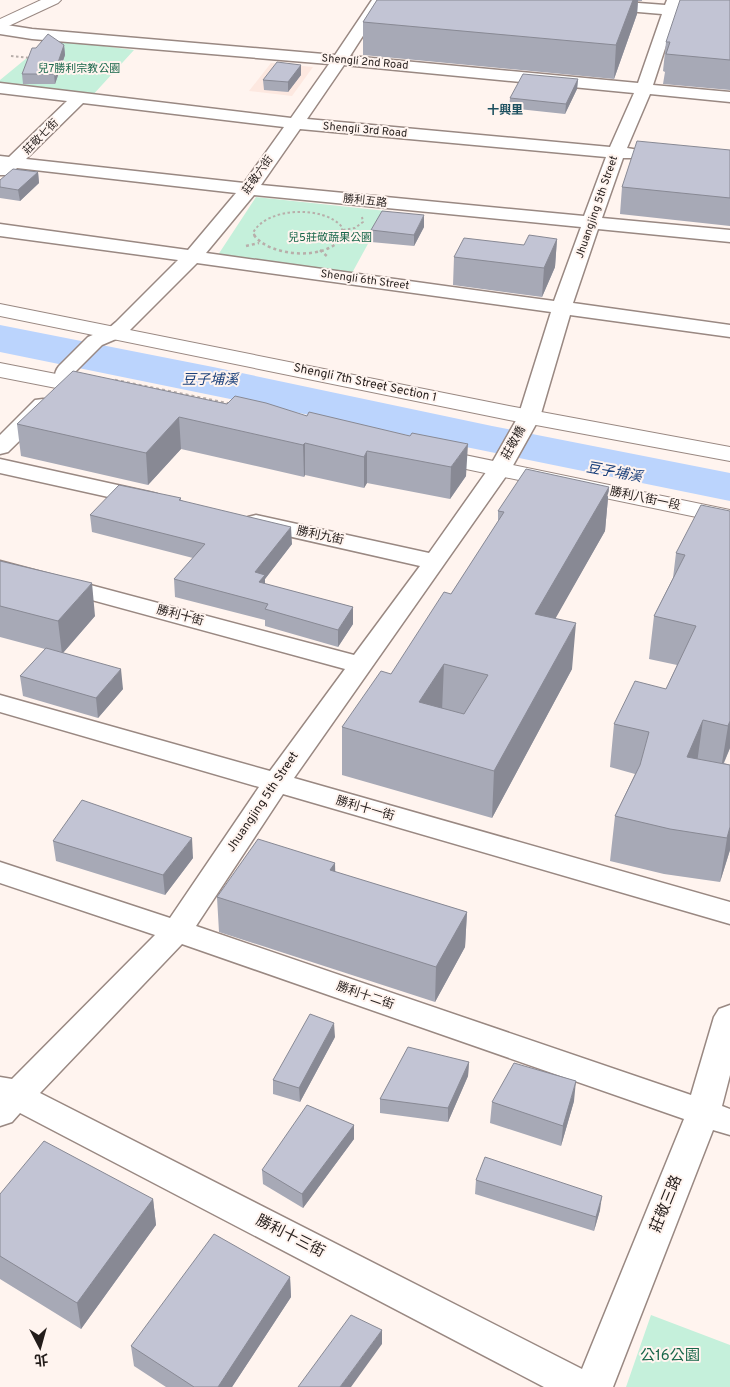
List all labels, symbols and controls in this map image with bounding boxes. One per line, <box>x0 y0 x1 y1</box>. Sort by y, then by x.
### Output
street label: Shengli 2nd Road <box>321 51 409 73</box>
park label: 兒7勝利宗教公園 <box>38 62 120 76</box>
district label: 十興里 <box>487 103 523 119</box>
street label: 莊敬七街 <box>20 116 62 158</box>
street label: Shengli 3rd Road <box>322 119 408 141</box>
street label: 莊敬六街 <box>240 153 276 197</box>
street label: Jhuangjing 5th Street <box>573 154 621 260</box>
street label: 勝利五路 <box>342 192 388 210</box>
park label: 兒5莊敬蔬果公園 <box>288 231 372 245</box>
street label: Shengli 6th Street <box>320 267 410 293</box>
street label: Shengli 7th Street Section 1 <box>292 360 438 406</box>
water label: 豆子埔溪 <box>182 372 240 389</box>
street label: 莊敬橋 <box>498 423 530 463</box>
water label: 豆子埔溪 <box>585 460 645 487</box>
street label: 勝利八街一段 <box>608 484 682 514</box>
street label: 勝利九街 <box>295 523 345 549</box>
street label: 勝利十街 <box>155 602 205 630</box>
street label: Jhuangjing 5th Street <box>223 749 303 855</box>
street label: 勝利十一街 <box>334 793 396 825</box>
street label: 勝利十二街 <box>334 979 396 1013</box>
street label: 莊敬三路 <box>646 1172 687 1235</box>
street label: 勝利十三街 <box>252 1212 328 1262</box>
north arrow <box>15 1322 65 1372</box>
park label: 公16公園 <box>640 1347 700 1366</box>
text: 北 <box>33 1349 49 1368</box>

